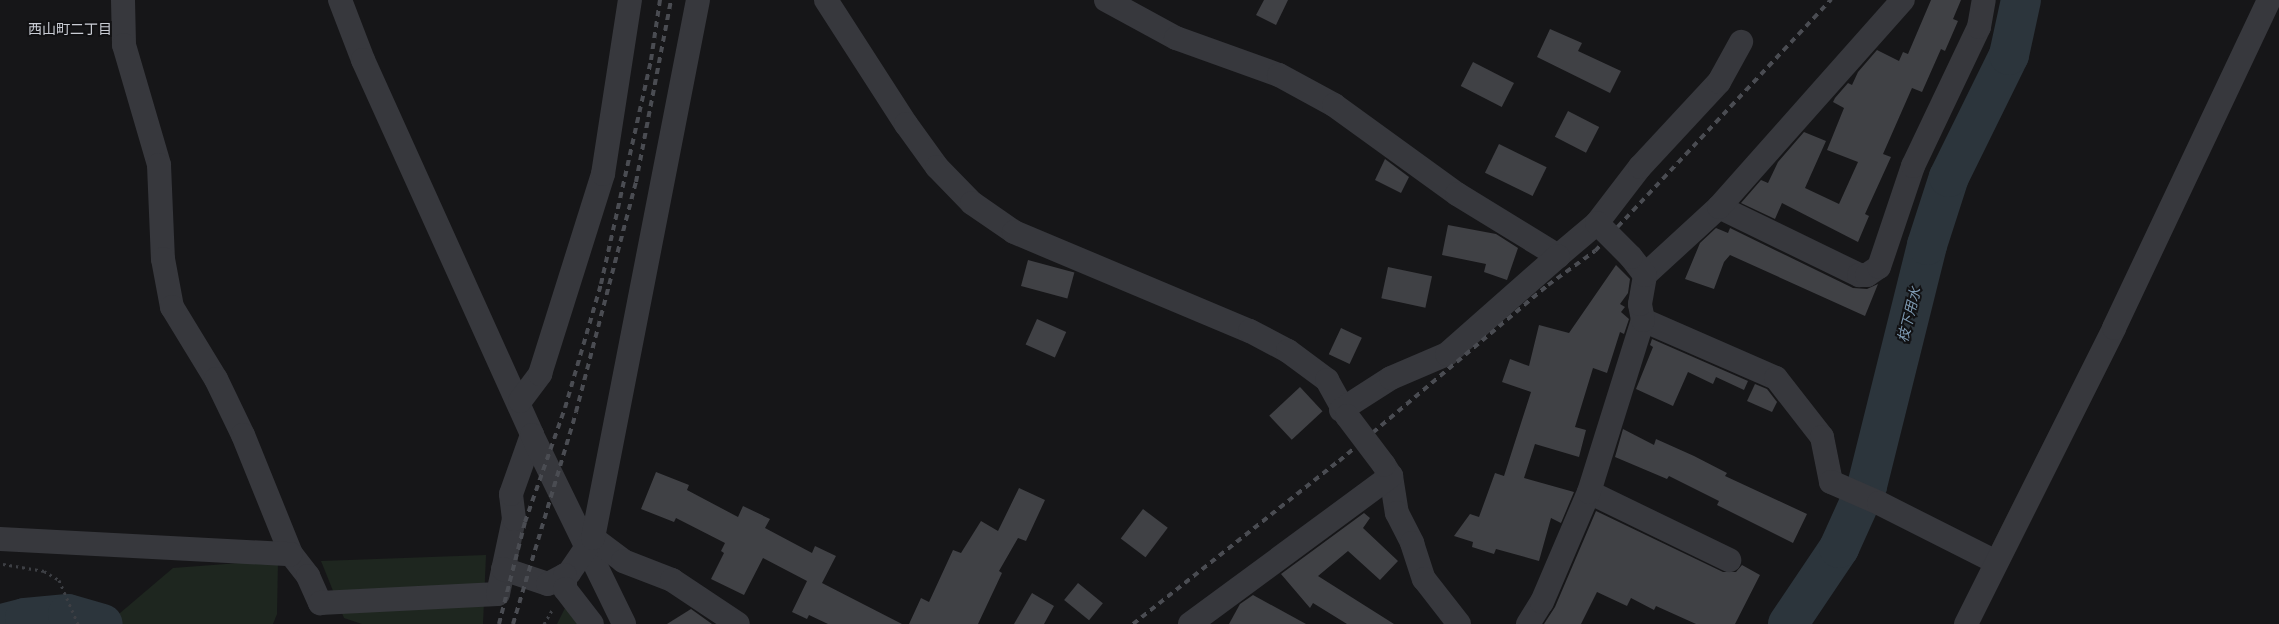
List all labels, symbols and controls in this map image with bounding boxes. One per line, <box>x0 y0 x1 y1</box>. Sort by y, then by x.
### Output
district label: 西山町二丁目 <box>28 21 112 37</box>
water label: 枝下用水 <box>1894 286 1924 344</box>

